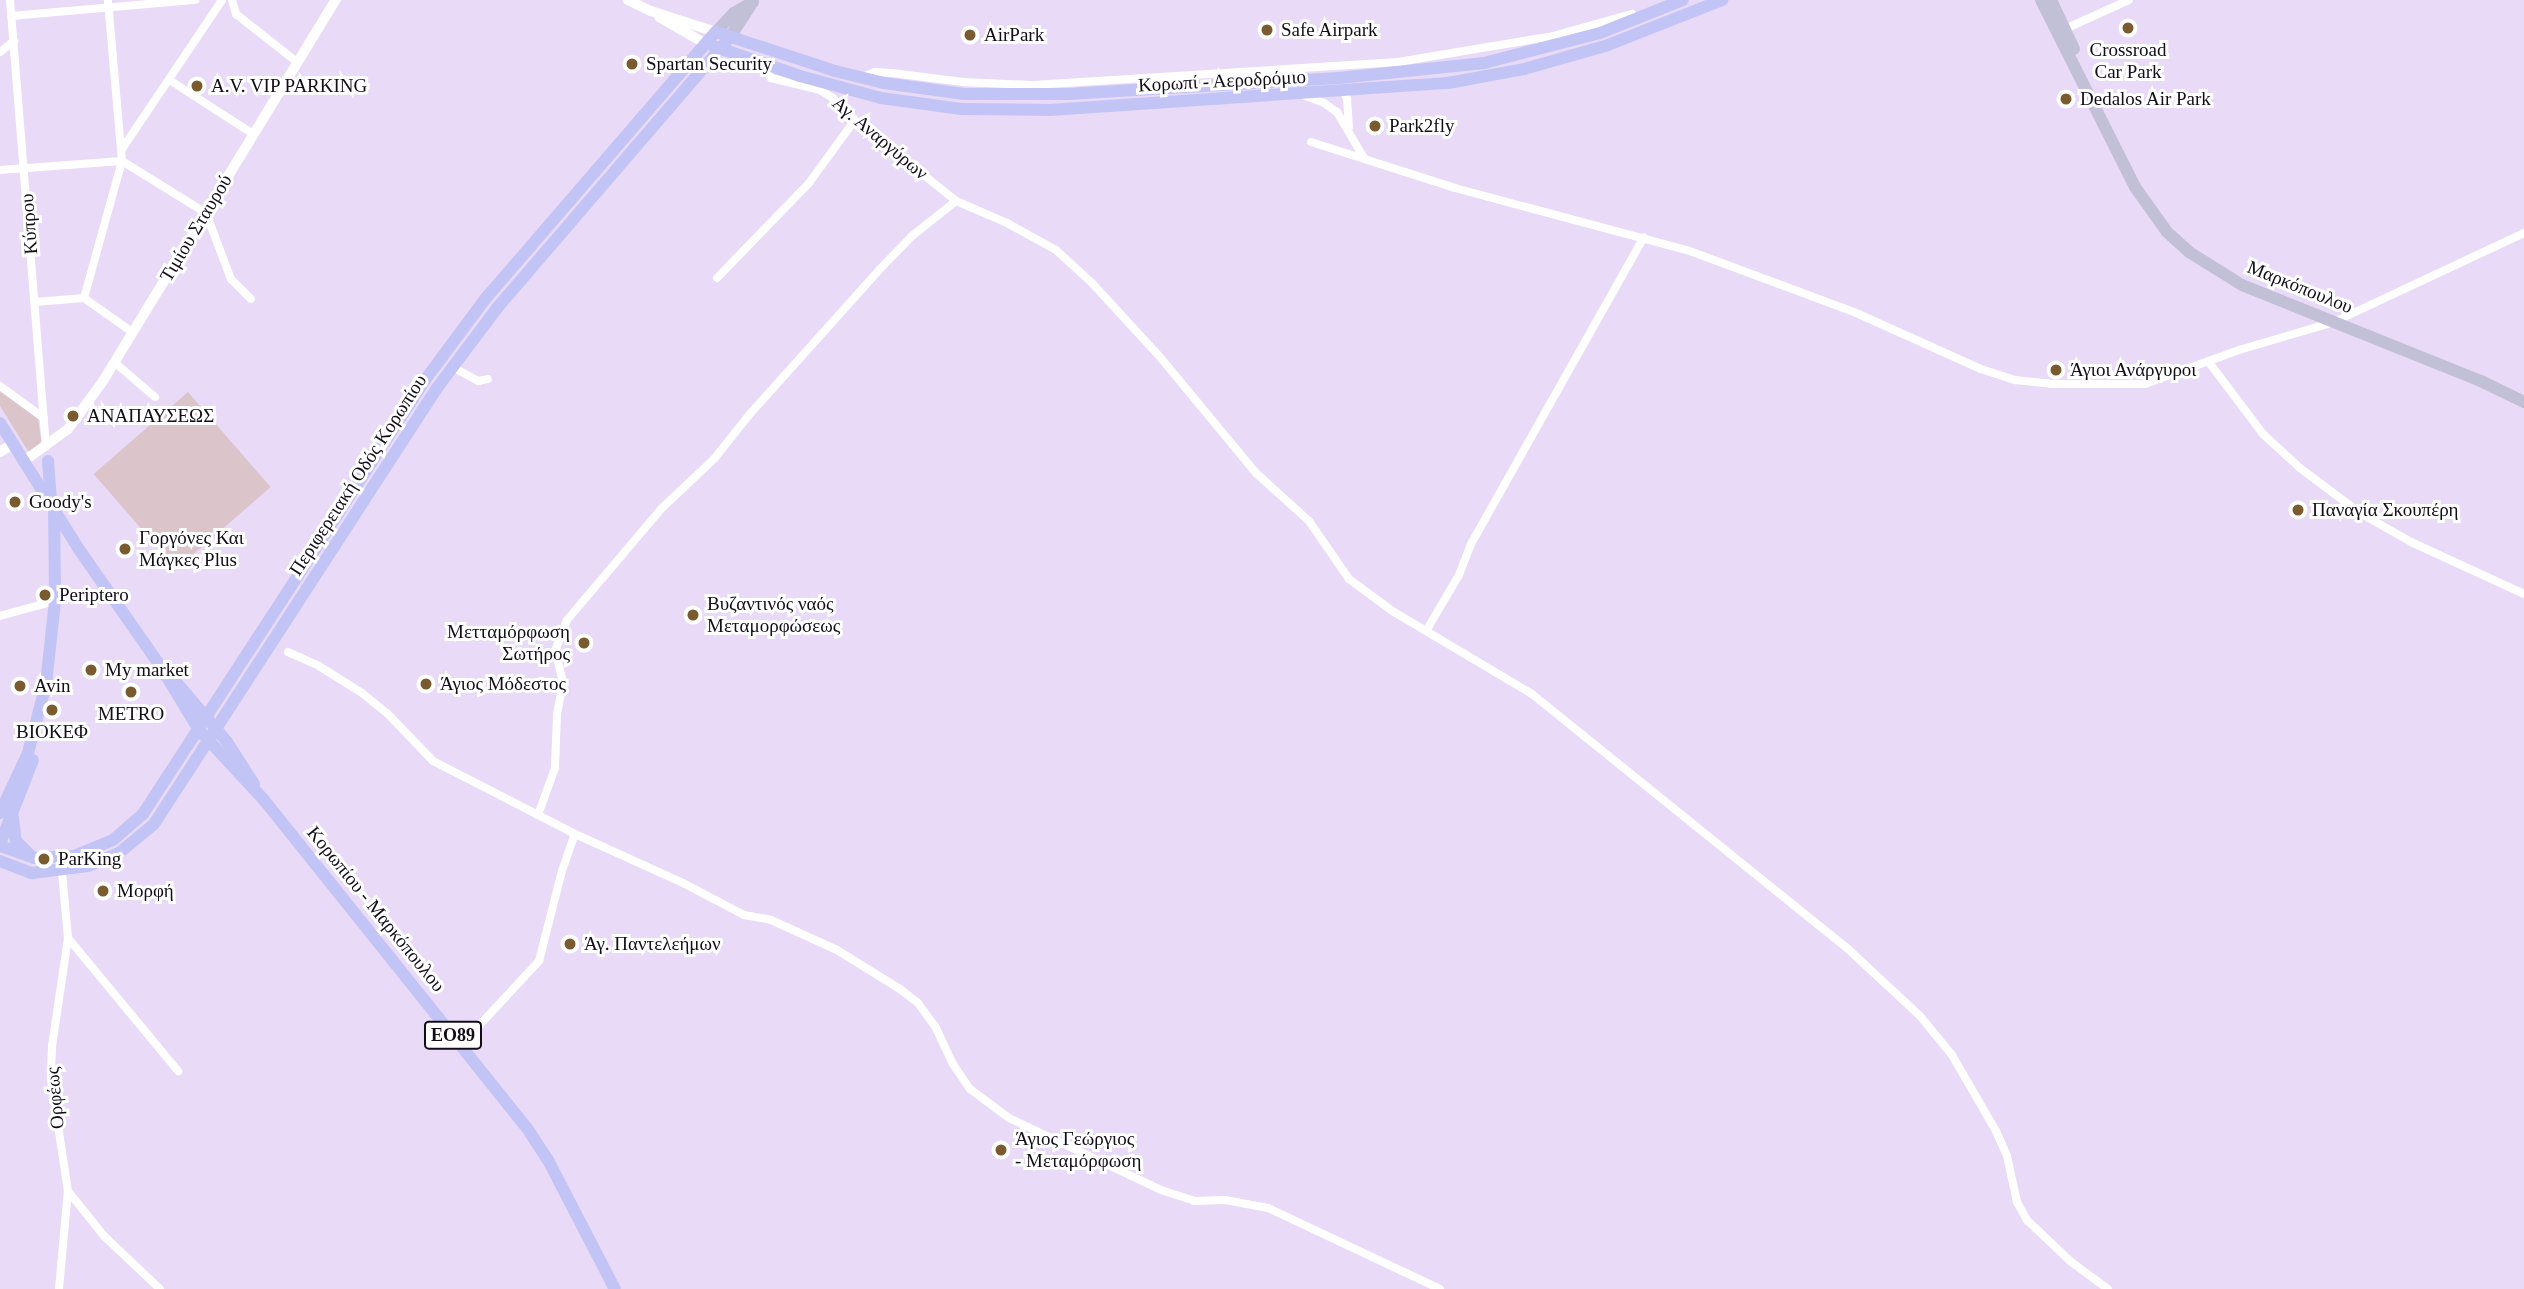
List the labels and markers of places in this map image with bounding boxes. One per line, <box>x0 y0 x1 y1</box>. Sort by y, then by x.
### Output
place label: Safe Airpark <box>1281 19 1379 41</box>
marker: Crossroad Car Park <box>2120 20 2136 36</box>
marker: Safe Airpark <box>1259 22 1275 38</box>
place label: AirPark <box>984 24 1044 46</box>
marker: AirPark <box>962 27 978 43</box>
place label: Crossroad Car Park <box>2089 39 2167 83</box>
place label: Spartan Security <box>646 53 772 75</box>
marker: Spartan Security <box>624 56 640 72</box>
place label: A.V. VIP PARKING <box>211 75 368 97</box>
marker: A.V. VIP PARKING <box>189 78 205 94</box>
place label: Dedalos Air Park <box>2080 88 2212 110</box>
marker: Dedalos Air Park <box>2058 91 2074 107</box>
place label: Park2fly <box>1389 115 1454 137</box>
marker: Park2fly <box>1367 118 1383 134</box>
place label: Άγιοι Ανάργυροι <box>2070 359 2198 381</box>
marker: Άγιοι Ανάργυροι <box>2048 362 2064 378</box>
place label: ΑΝΑΠΑΥΣΕΩΣ <box>87 405 214 427</box>
marker: ΑΝΑΠΑΥΣΕΩΣ <box>65 408 81 424</box>
place label: Goody's <box>29 491 92 513</box>
marker: Goody's <box>7 494 23 510</box>
place label: Παναγία Σκουπέρη <box>2312 499 2459 521</box>
marker: Παναγία Σκουπέρη <box>2290 502 2306 518</box>
place label: Γοργόνες Και Μάγκες Plus <box>139 527 244 571</box>
marker: Γοργόνες Και Μάγκες Plus <box>117 541 133 557</box>
place label: Periptero <box>59 584 129 606</box>
marker: Periptero <box>37 587 53 603</box>
place label: Βυζαντινός ναός Μεταμορφώσεως <box>707 593 840 637</box>
marker: Βυζαντινός ναός Μεταμορφώσεως <box>685 607 701 623</box>
place label: Μετταμόρφωση Σωτήρος <box>447 621 570 665</box>
marker: Μετταμόρφωση Σωτήρος <box>576 635 592 651</box>
place label: My market <box>105 659 189 681</box>
marker: My market <box>83 662 99 678</box>
place label: Άγιος Μόδεστος <box>440 673 566 695</box>
place label: Avin <box>34 675 71 697</box>
marker: Άγιος Μόδεστος <box>418 676 434 692</box>
marker: Avin <box>12 678 28 694</box>
marker: METRO <box>123 684 139 700</box>
marker: ΒΙΟΚΕΦ <box>44 702 60 718</box>
place label: METRO <box>98 703 164 725</box>
place label: ΒΙΟΚΕΦ <box>16 721 88 743</box>
place label: ParKing <box>58 848 121 870</box>
marker: ParKing <box>36 851 52 867</box>
place label: Μορφή <box>117 880 174 902</box>
marker: Μορφή <box>95 883 111 899</box>
place label: Άγ. Παντελεήμων <box>584 933 721 955</box>
marker: Άγ. Παντελεήμων <box>562 936 578 952</box>
place label: Άγιος Γεώργιος - Μεταμόρφωση <box>1015 1128 1141 1172</box>
marker: Άγιος Γεώργιος - Μεταμόρφωση <box>993 1142 1009 1158</box>

